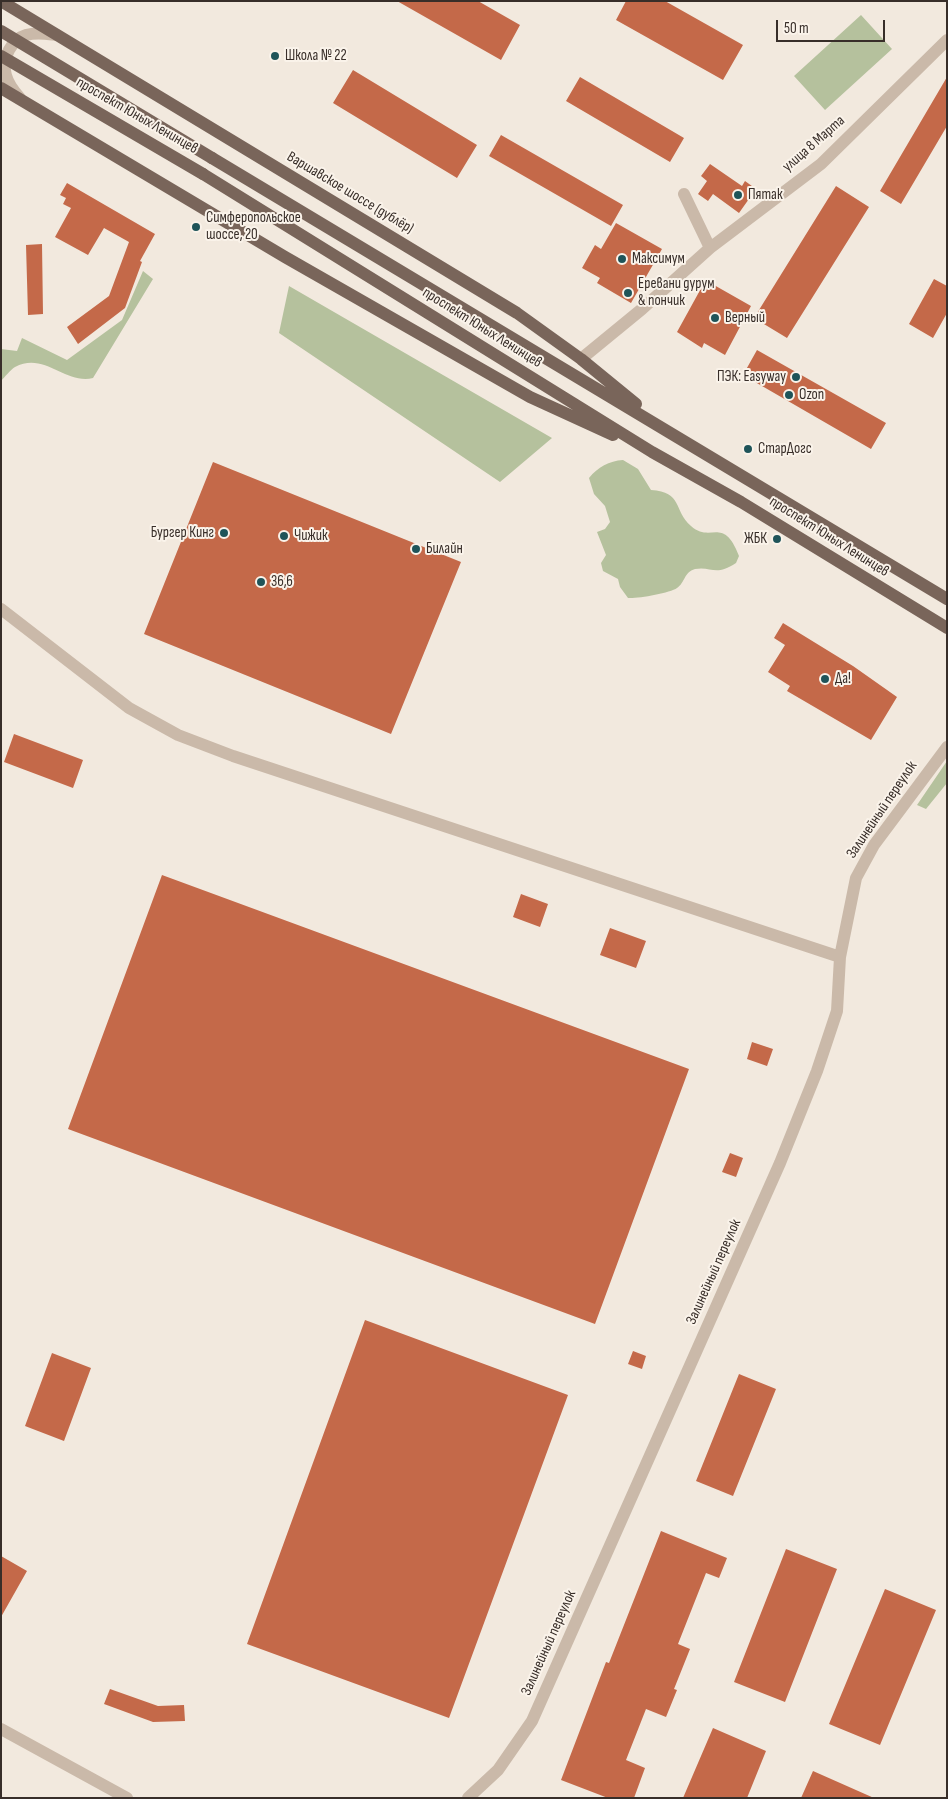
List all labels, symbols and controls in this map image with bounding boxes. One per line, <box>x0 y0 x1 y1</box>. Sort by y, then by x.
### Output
scale bar <box>778 10 887 42</box>
text: 50 m <box>784 19 809 38</box>
place label: Школа № 22 <box>285 47 347 65</box>
marker: Школа № 22 <box>269 50 281 62</box>
street label: проспект Юных Ленинцев <box>73 74 201 158</box>
street label: улица 8 Марта <box>779 112 849 176</box>
street label: Варшавское шоссе (дублёр) <box>283 148 417 238</box>
place label: Пятак <box>748 186 783 204</box>
marker: Пятак <box>732 189 744 201</box>
place label: Симферопольское шоссе, 20 <box>206 209 301 244</box>
marker: Симферопольское шоссе, 20 <box>190 221 202 233</box>
place label: Максимум <box>632 250 685 268</box>
marker: Максимум <box>616 253 628 265</box>
place label: Еревани дурум & пончик <box>638 275 715 310</box>
street label: проспект Юных Ленинцев <box>419 284 545 372</box>
marker: Еревани дурум & пончик <box>622 287 634 299</box>
place label: Верный <box>725 309 765 327</box>
marker: Верный <box>709 312 721 324</box>
place label: ПЭК: Easyway <box>717 368 786 386</box>
marker: ПЭК: Easyway <box>790 371 802 383</box>
place label: Ozon <box>799 386 824 404</box>
marker: Ozon <box>783 389 795 401</box>
place label: СтарДогс <box>758 440 812 458</box>
marker: СтарДогс <box>742 443 754 455</box>
street label: проспект Юных Ленинцев <box>766 493 892 581</box>
place label: Бургер Кинг <box>151 524 214 542</box>
marker: Бургер Кинг <box>218 527 230 539</box>
place label: Чижик <box>294 527 328 545</box>
marker: Чижик <box>278 530 290 542</box>
place label: ЖБК <box>744 530 767 548</box>
marker: ЖБК <box>771 533 783 545</box>
place label: Билайн <box>426 540 463 558</box>
marker: Билайн <box>410 543 422 555</box>
place label: 36,6 <box>271 573 293 591</box>
marker: 36,6 <box>255 576 267 588</box>
place label: Да! <box>835 670 851 688</box>
marker: Да! <box>819 673 831 685</box>
street label: Залинейный переулок <box>843 758 921 862</box>
street label: Залинейный переулок <box>683 1217 745 1327</box>
street label: Залинейный переулок <box>518 1588 580 1698</box>

